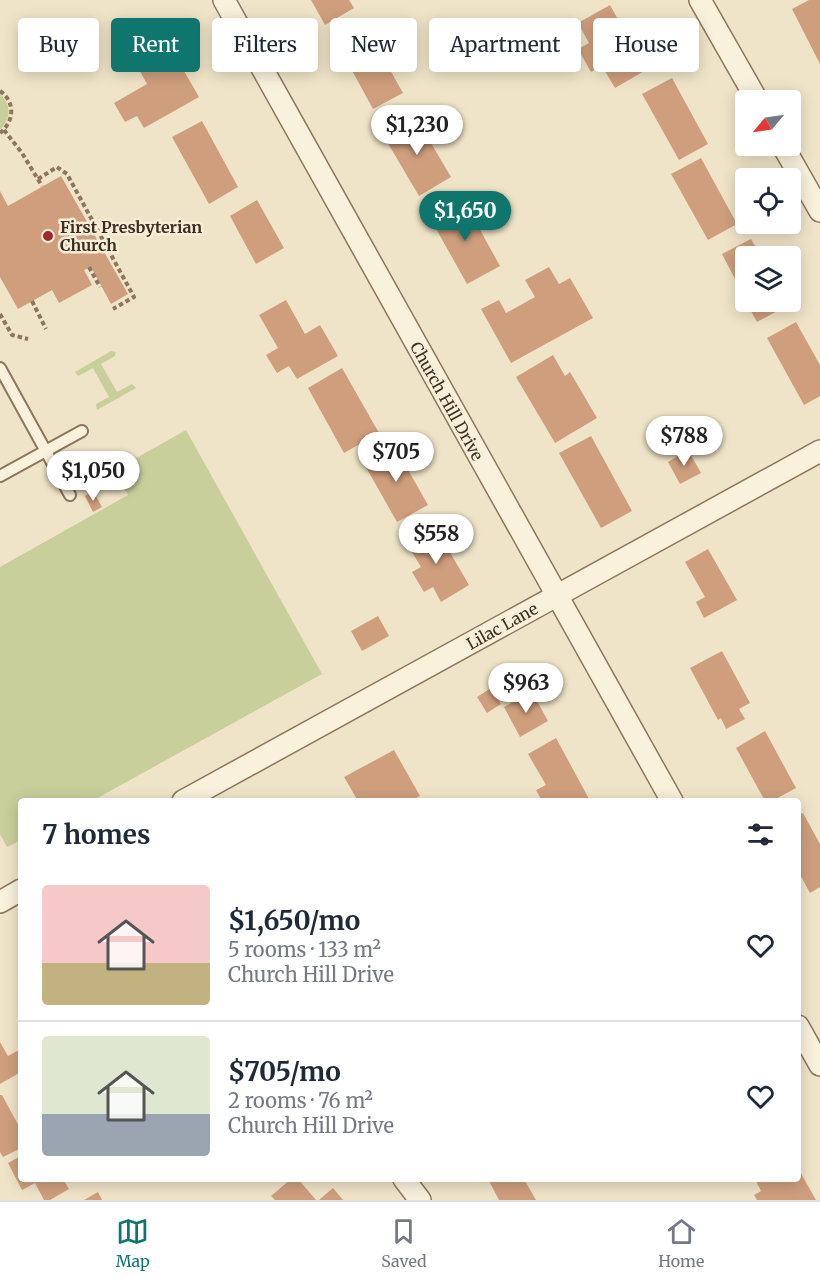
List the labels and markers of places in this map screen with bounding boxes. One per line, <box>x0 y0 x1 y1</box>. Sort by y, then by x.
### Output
pin: $1,230 <box>368 105 466 156</box>
pin: $1,650 <box>416 191 514 242</box>
place label: First Presbyterian Church <box>60 217 202 255</box>
marker: First Presbyterian Church <box>41 229 55 243</box>
pin: $788 <box>648 416 720 467</box>
pin: $705 <box>360 432 432 483</box>
pin: $1,050 <box>44 451 142 502</box>
pin: $558 <box>400 514 472 565</box>
pin: $963 <box>490 663 562 714</box>

